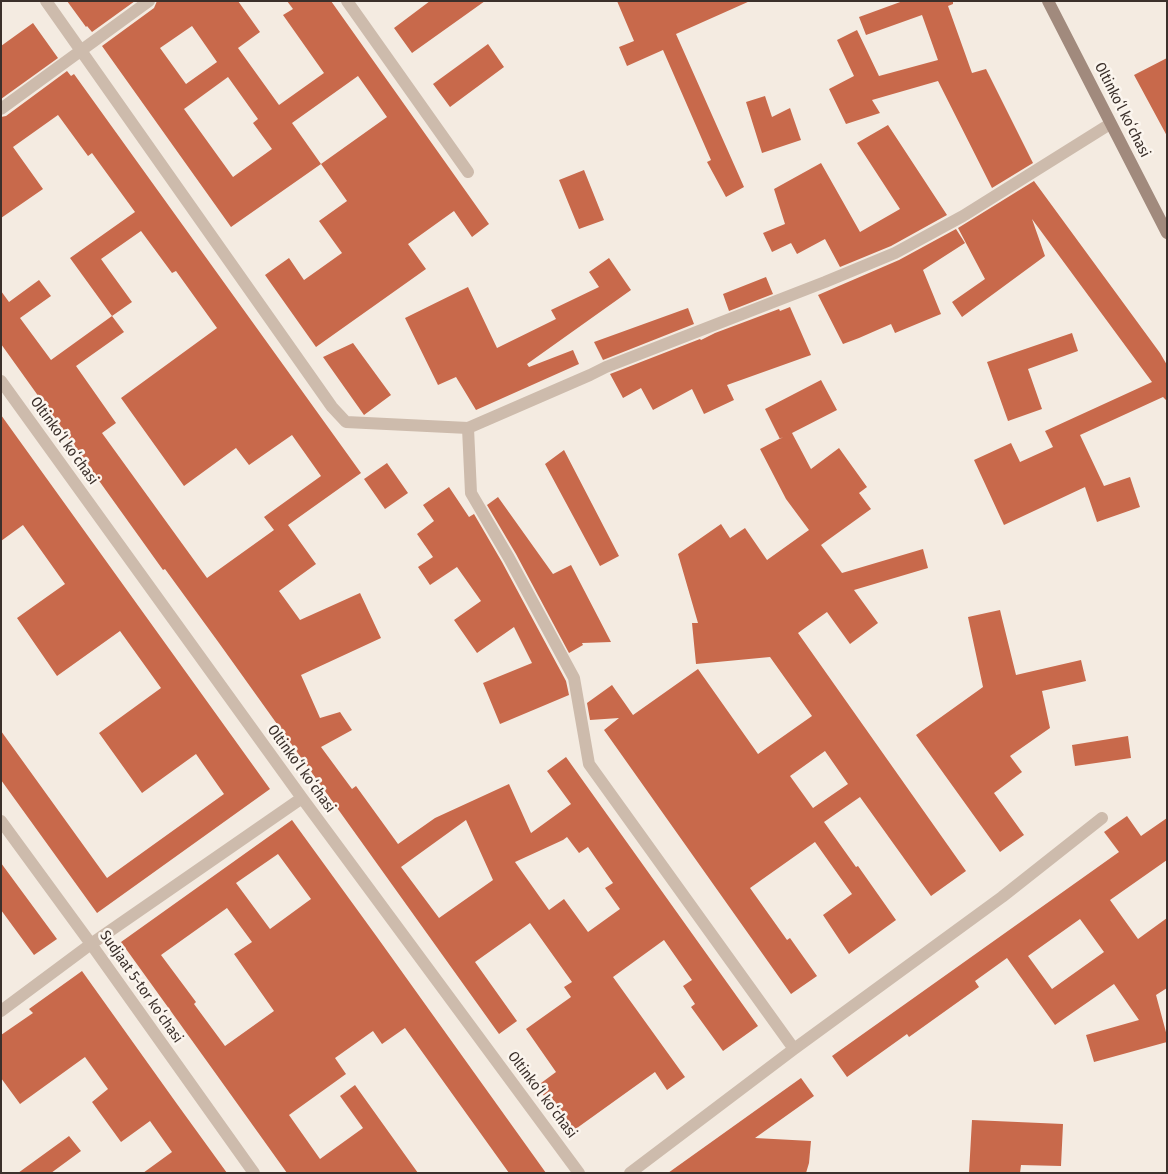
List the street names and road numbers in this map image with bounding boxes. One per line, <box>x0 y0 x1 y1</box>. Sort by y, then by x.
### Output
street label: Oltinkoʻl koʻchasi <box>1090 59 1154 161</box>
street label: Oltinkoʻl koʻchasi <box>26 394 102 488</box>
street label: Oltinkoʻl koʻchasi <box>263 722 339 816</box>
street label: Sudjaat 5-tor koʻchasi <box>95 927 187 1047</box>
street label: Oltinkoʻl koʻchasi <box>503 1048 581 1142</box>

